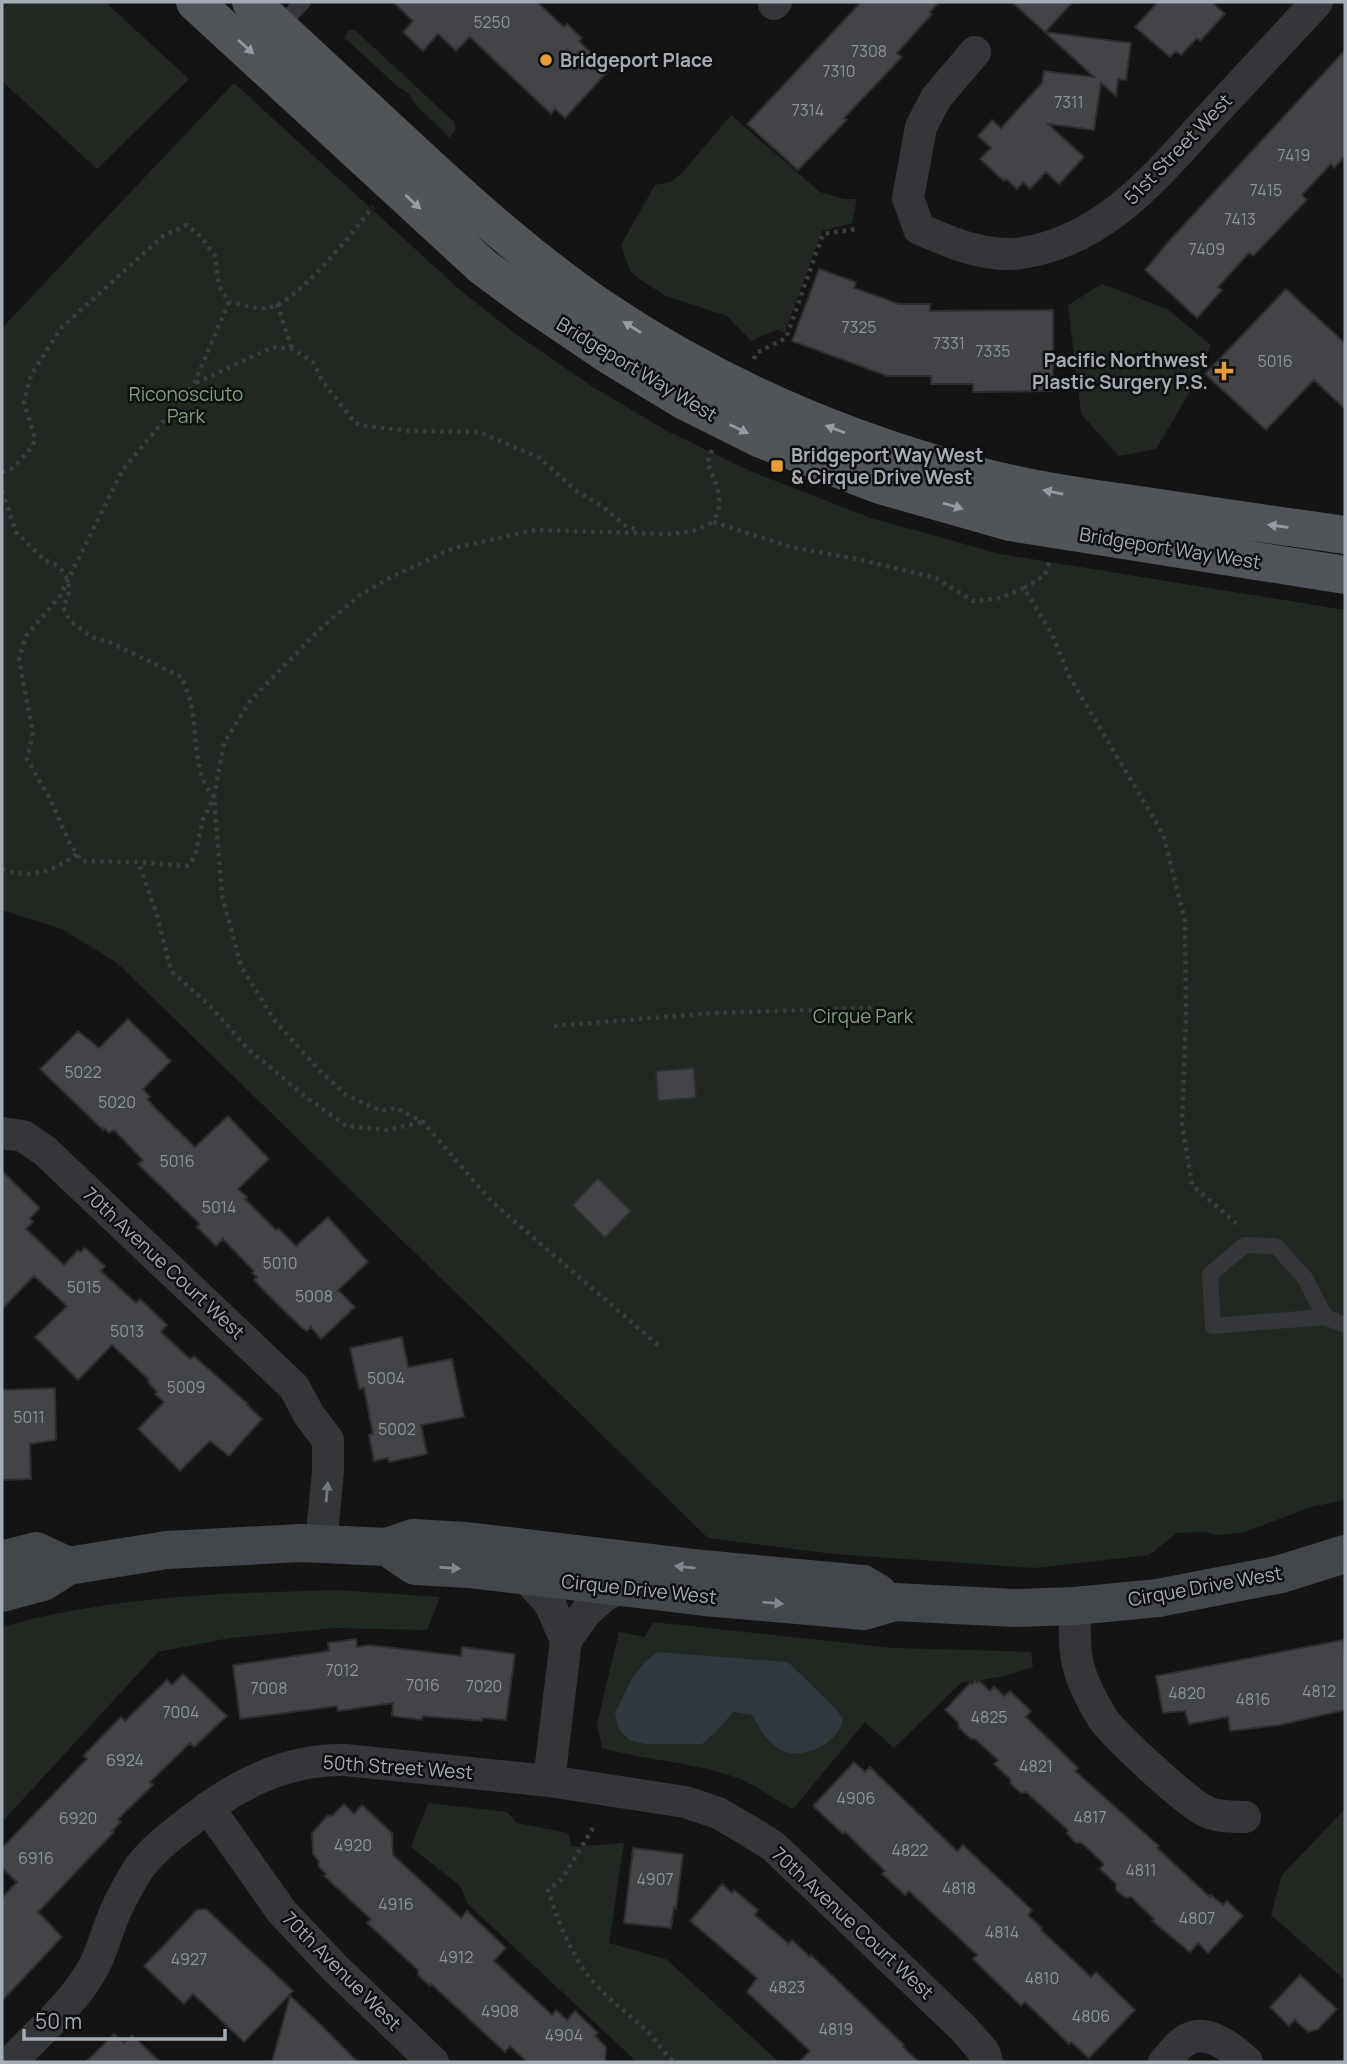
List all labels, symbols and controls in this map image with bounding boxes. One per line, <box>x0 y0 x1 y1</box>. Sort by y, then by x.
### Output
house number: 5250 <box>474 11 510 33</box>
one-way arrow <box>237 39 254 55</box>
house number: 7308 <box>851 40 887 62</box>
place label: Bridgeport Place <box>560 47 713 73</box>
marker: Bridgeport Place <box>538 52 554 68</box>
house number: 7310 <box>823 60 855 82</box>
street label: 51st Street West <box>1118 88 1238 210</box>
house number: 7311 <box>1054 91 1084 113</box>
house number: 7314 <box>792 99 824 121</box>
house number: 7419 <box>1278 144 1311 166</box>
house number: 7415 <box>1250 179 1282 201</box>
one-way arrow <box>404 194 422 210</box>
house number: 7413 <box>1224 208 1256 230</box>
house number: 7409 <box>1189 238 1225 260</box>
street label: Bridgeport Way West <box>552 311 722 427</box>
house number: 7325 <box>841 316 877 338</box>
one-way arrow <box>622 320 641 333</box>
house number: 7331 <box>933 332 965 354</box>
house number: 7335 <box>976 340 1010 362</box>
place label: Pacific Northwest Plastic Surgery P.S. <box>1032 347 1208 395</box>
house number: 5016 <box>1257 350 1293 372</box>
marker: Pacific Northwest Plastic Surgery P.S. <box>1214 361 1234 381</box>
park label: Riconosciuto Park <box>129 381 243 429</box>
one-way arrow <box>729 423 749 435</box>
one-way arrow <box>824 424 845 435</box>
place label: Bridgeport Way West & Cirque Drive West <box>791 442 983 490</box>
marker: Bridgeport Way West & Cirque Drive West <box>769 458 785 474</box>
one-way arrow <box>1042 486 1064 497</box>
one-way arrow <box>942 501 963 511</box>
one-way arrow <box>1267 520 1289 531</box>
street label: Bridgeport Way West <box>1078 521 1262 575</box>
park label: Cirque Park <box>813 1003 914 1029</box>
house number: 5022 <box>64 1061 102 1083</box>
house number: 5020 <box>98 1091 136 1113</box>
house number: 5016 <box>159 1150 195 1172</box>
street label: 70th Avenue Court West <box>77 1181 251 1345</box>
house number: 5014 <box>202 1196 236 1218</box>
house number: 5010 <box>263 1252 298 1274</box>
house number: 5015 <box>67 1276 101 1298</box>
house number: 5008 <box>295 1285 333 1307</box>
house number: 5013 <box>110 1320 144 1342</box>
house number: 5004 <box>367 1367 405 1389</box>
house number: 5009 <box>167 1376 205 1398</box>
house number: 5011 <box>13 1406 45 1428</box>
house number: 5002 <box>378 1418 416 1440</box>
one-way arrow <box>321 1481 332 1503</box>
street label: Cirque Drive West <box>1126 1560 1284 1612</box>
one-way arrow <box>674 1561 696 1572</box>
one-way arrow <box>439 1563 461 1574</box>
street label: Cirque Drive West <box>560 1568 718 1610</box>
one-way arrow <box>763 1598 785 1609</box>
house number: 7012 <box>325 1659 359 1681</box>
house number: 7016 <box>406 1674 440 1696</box>
house number: 7020 <box>466 1675 502 1697</box>
house number: 7008 <box>251 1677 287 1699</box>
house number: 4812 <box>1302 1680 1336 1702</box>
house number: 4820 <box>1168 1682 1206 1704</box>
house number: 4816 <box>1236 1688 1270 1710</box>
house number: 7004 <box>163 1701 199 1723</box>
house number: 4825 <box>970 1706 1008 1728</box>
house number: 6924 <box>106 1749 144 1771</box>
street label: 50th Street West <box>322 1749 474 1785</box>
house number: 4821 <box>1019 1755 1053 1777</box>
house number: 4906 <box>837 1787 875 1809</box>
house number: 4817 <box>1074 1806 1107 1828</box>
house number: 6920 <box>59 1807 97 1829</box>
house number: 4920 <box>334 1834 372 1856</box>
house number: 4822 <box>892 1839 928 1861</box>
street label: 70th Avenue Court West <box>766 1841 940 2005</box>
house number: 6916 <box>18 1847 54 1869</box>
house number: 4811 <box>1125 1859 1157 1881</box>
house number: 4907 <box>637 1868 674 1890</box>
house number: 4818 <box>942 1877 976 1899</box>
house number: 4916 <box>378 1893 414 1915</box>
street label: 70th Avenue West <box>277 1906 407 2036</box>
house number: 4807 <box>1179 1907 1215 1929</box>
house number: 4814 <box>985 1921 1019 1943</box>
house number: 4912 <box>439 1946 473 1968</box>
house number: 4927 <box>171 1948 207 1970</box>
house number: 4810 <box>1025 1967 1059 1989</box>
house number: 4823 <box>769 1976 805 1998</box>
scale bar <box>24 1997 226 2041</box>
house number: 4908 <box>481 2000 519 2022</box>
house number: 4806 <box>1072 2005 1110 2027</box>
text: 50 m <box>35 2007 82 2035</box>
house number: 4819 <box>819 2018 853 2040</box>
house number: 4904 <box>545 2024 583 2046</box>

